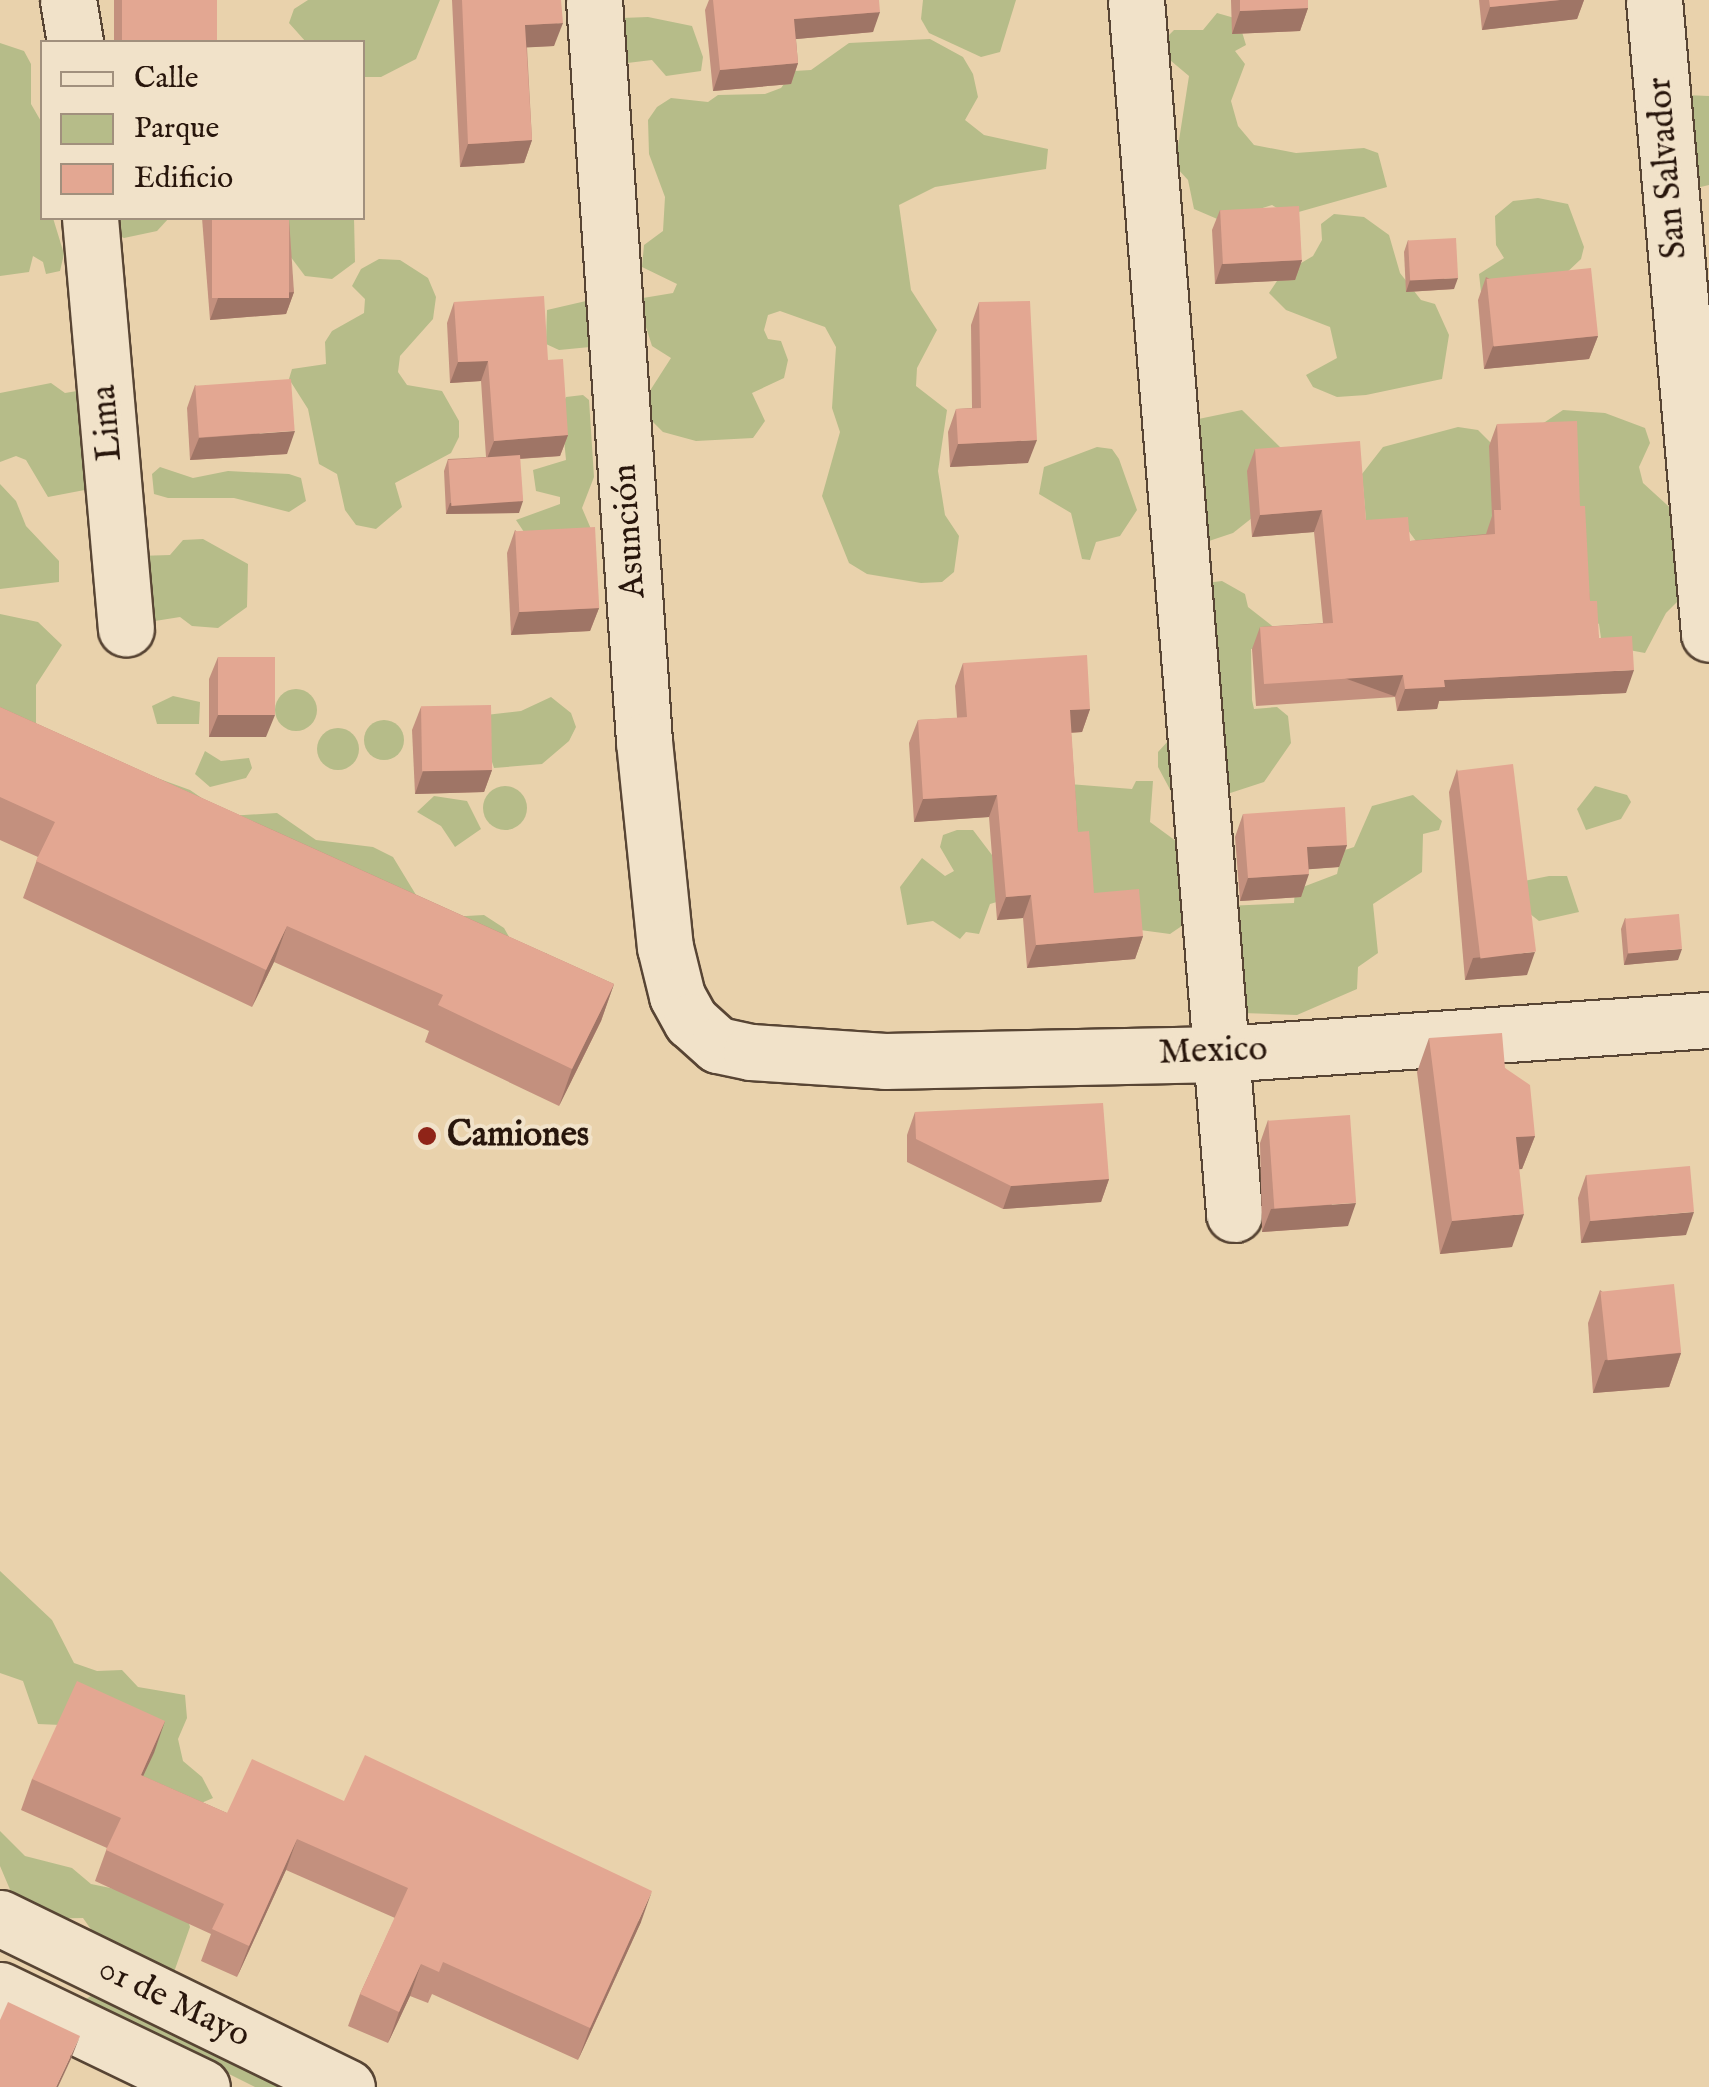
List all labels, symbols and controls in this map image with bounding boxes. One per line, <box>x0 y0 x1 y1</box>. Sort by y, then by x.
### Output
legend <box>40 40 365 220</box>
text: Calle <box>134 60 198 98</box>
street label: San Salvador <box>1639 75 1697 261</box>
text: Parque <box>134 110 219 148</box>
text: Edificio <box>134 160 233 198</box>
street label: Lima <box>84 383 132 463</box>
street label: Asunción <box>604 463 656 599</box>
street label: Mexico <box>1158 1029 1268 1075</box>
place label: Camiones <box>447 1115 589 1157</box>
marker: Camiones <box>416 1125 438 1147</box>
street label: 01 de Mayo <box>91 1948 257 2058</box>

